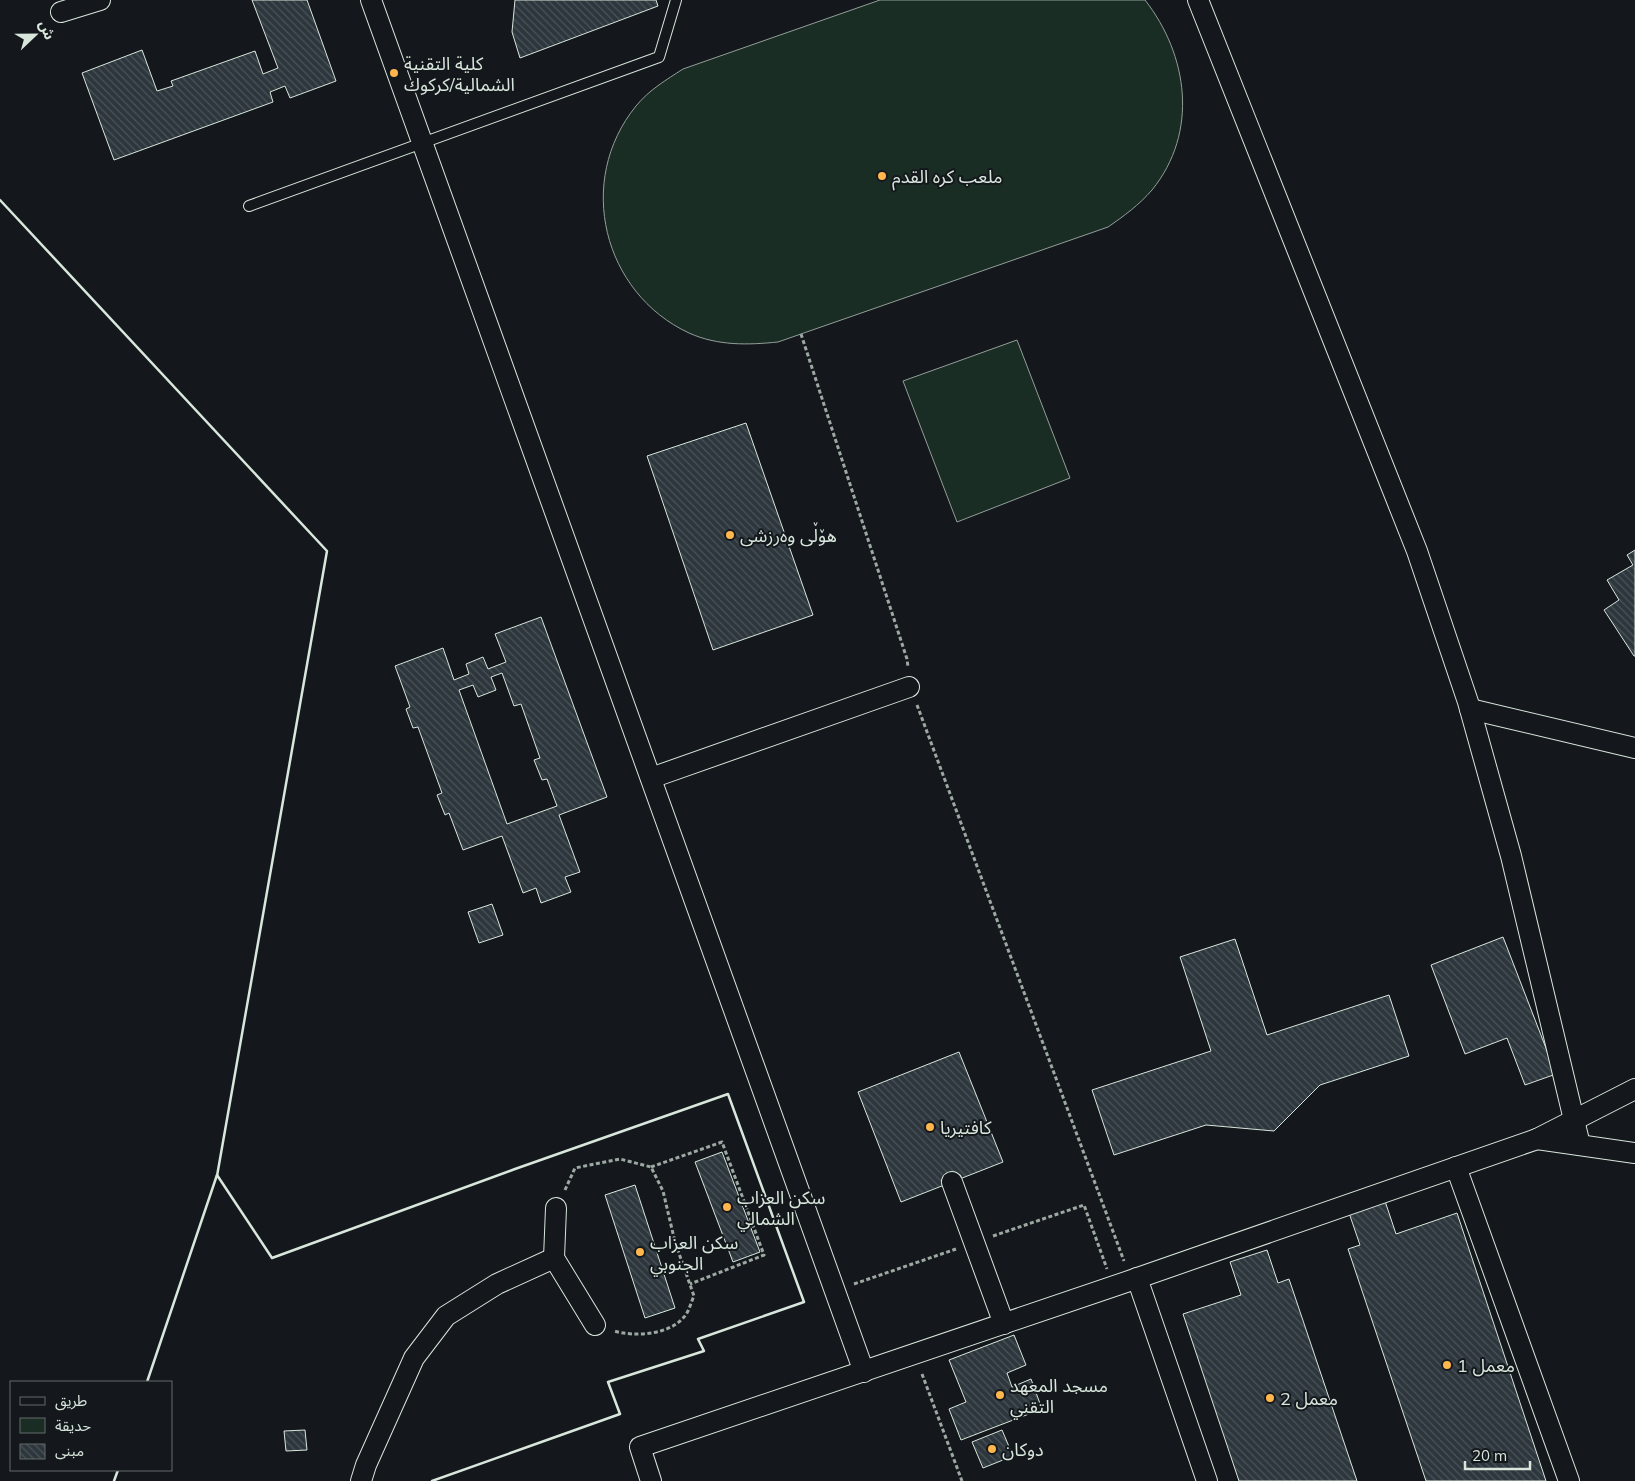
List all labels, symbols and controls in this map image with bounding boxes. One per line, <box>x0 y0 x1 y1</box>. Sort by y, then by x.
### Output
north arrow <box>10 10 60 60</box>
text: ش <box>35 18 59 42</box>
place label: كلية التقنية الشمالية/كركوك <box>404 52 515 96</box>
marker: كلية التقنية الشمالية/كركوك <box>388 67 400 79</box>
place label: ملعب كره القدم <box>892 165 1003 191</box>
marker: ملعب كره القدم <box>876 170 888 182</box>
place label: هۆڵی وەرزشی <box>740 522 837 547</box>
marker: هۆڵی وەرزشی <box>724 529 736 541</box>
place label: کافتیریا <box>940 1116 992 1139</box>
marker: کافتیریا <box>924 1121 936 1133</box>
place label: سكن العزاب الشمالي <box>737 1186 825 1232</box>
marker: سكن العزاب الشمالي <box>721 1201 733 1213</box>
place label: سكن العزاب الجنوبي <box>650 1231 738 1277</box>
marker: سكن العزاب الجنوبي <box>634 1246 646 1258</box>
place label: معمل 1 <box>1457 1354 1515 1377</box>
marker: معمل 1 <box>1441 1359 1453 1371</box>
place label: مسجد المعهد التقني <box>1010 1374 1108 1420</box>
legend <box>10 1381 172 1471</box>
place label: معمل 2 <box>1280 1387 1338 1410</box>
marker: مسجد المعهد التقني <box>994 1389 1006 1401</box>
text: طريق <box>55 1391 87 1411</box>
marker: معمل 2 <box>1264 1392 1276 1404</box>
text: حديقة <box>55 1416 91 1435</box>
place label: دوکان <box>1002 1438 1044 1461</box>
scale bar <box>1465 1438 1530 1470</box>
text: مبنى <box>55 1441 84 1460</box>
marker: دوکان <box>986 1443 998 1455</box>
text: 20 m <box>1472 1446 1507 1465</box>

